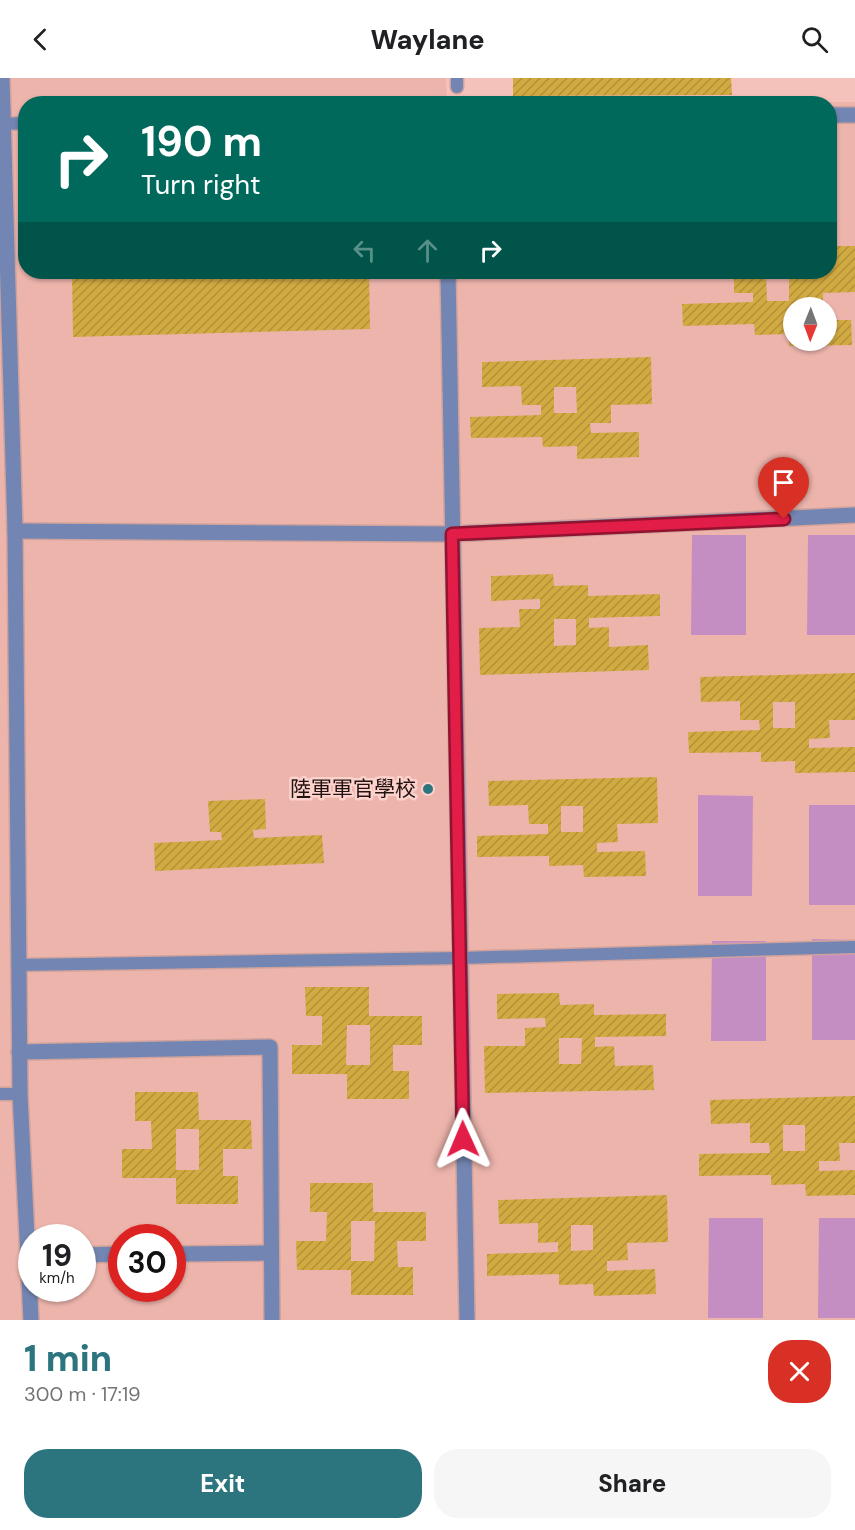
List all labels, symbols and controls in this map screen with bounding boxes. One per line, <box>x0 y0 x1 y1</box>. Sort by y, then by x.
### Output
text: Waylane <box>370 22 485 57</box>
icon: back <box>24 23 57 56</box>
icon: search <box>798 23 831 56</box>
text: 190 m <box>141 114 262 169</box>
icon: right <box>42 120 120 198</box>
text: Turn right <box>141 167 261 202</box>
icon: left <box>348 234 381 267</box>
icon: ahead <box>411 234 444 267</box>
icon: right <box>474 234 507 267</box>
north arrow <box>783 297 837 351</box>
map controls <box>783 297 837 351</box>
pin <box>758 457 809 519</box>
icon: arrive <box>767 466 800 499</box>
place label: 陸軍軍官學校 <box>290 775 416 803</box>
marker: 陸軍軍官學校 <box>421 782 435 796</box>
position arrow <box>431 1107 495 1171</box>
speed limit sign: 30 <box>108 1224 186 1302</box>
text: 19 <box>42 1236 72 1275</box>
text: km/h <box>39 1268 75 1288</box>
text: 1 min <box>24 1335 112 1382</box>
button: close <box>768 1340 831 1403</box>
text: 300 m · 17:19 <box>24 1381 141 1407</box>
button: Exit <box>24 1449 422 1518</box>
button: Share <box>434 1449 831 1518</box>

